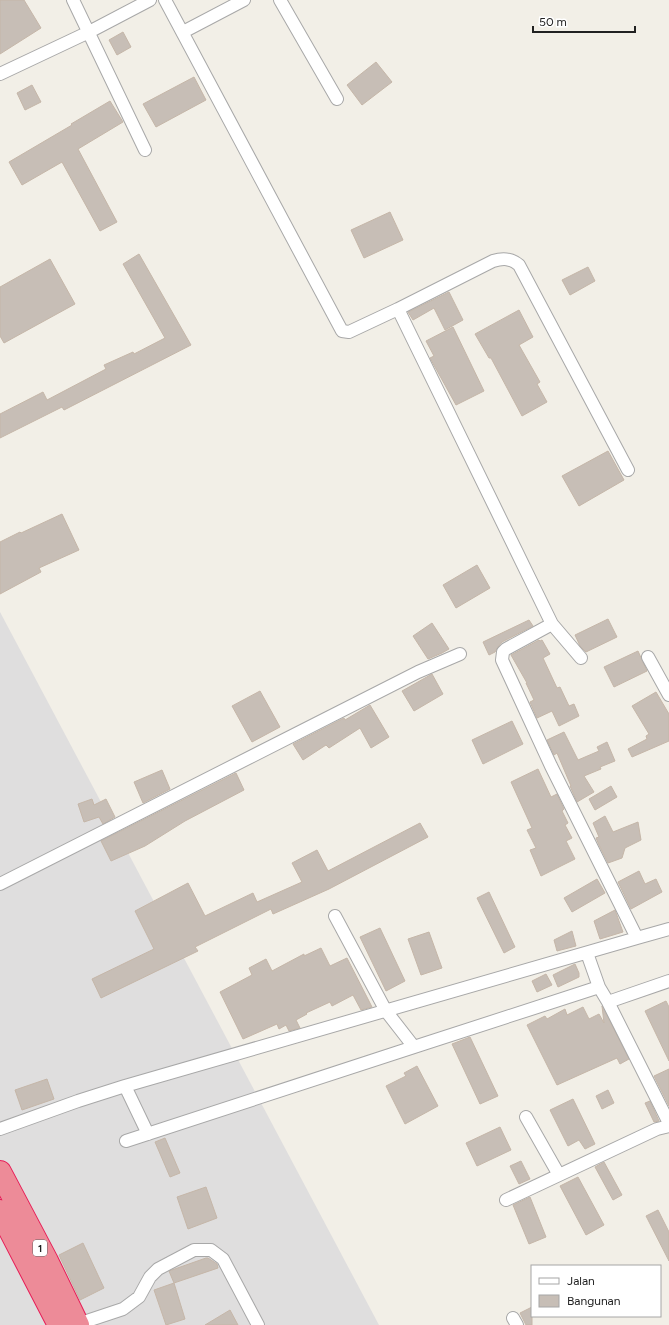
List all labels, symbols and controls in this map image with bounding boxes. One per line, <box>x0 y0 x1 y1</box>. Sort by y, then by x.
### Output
scale bar <box>533 8 635 34</box>
text: 50 m <box>539 15 567 29</box>
road number: 1 <box>33 1240 47 1256</box>
legend <box>531 1265 661 1317</box>
text: Jalan <box>567 1274 595 1288</box>
text: Bangunan <box>567 1294 621 1308</box>

